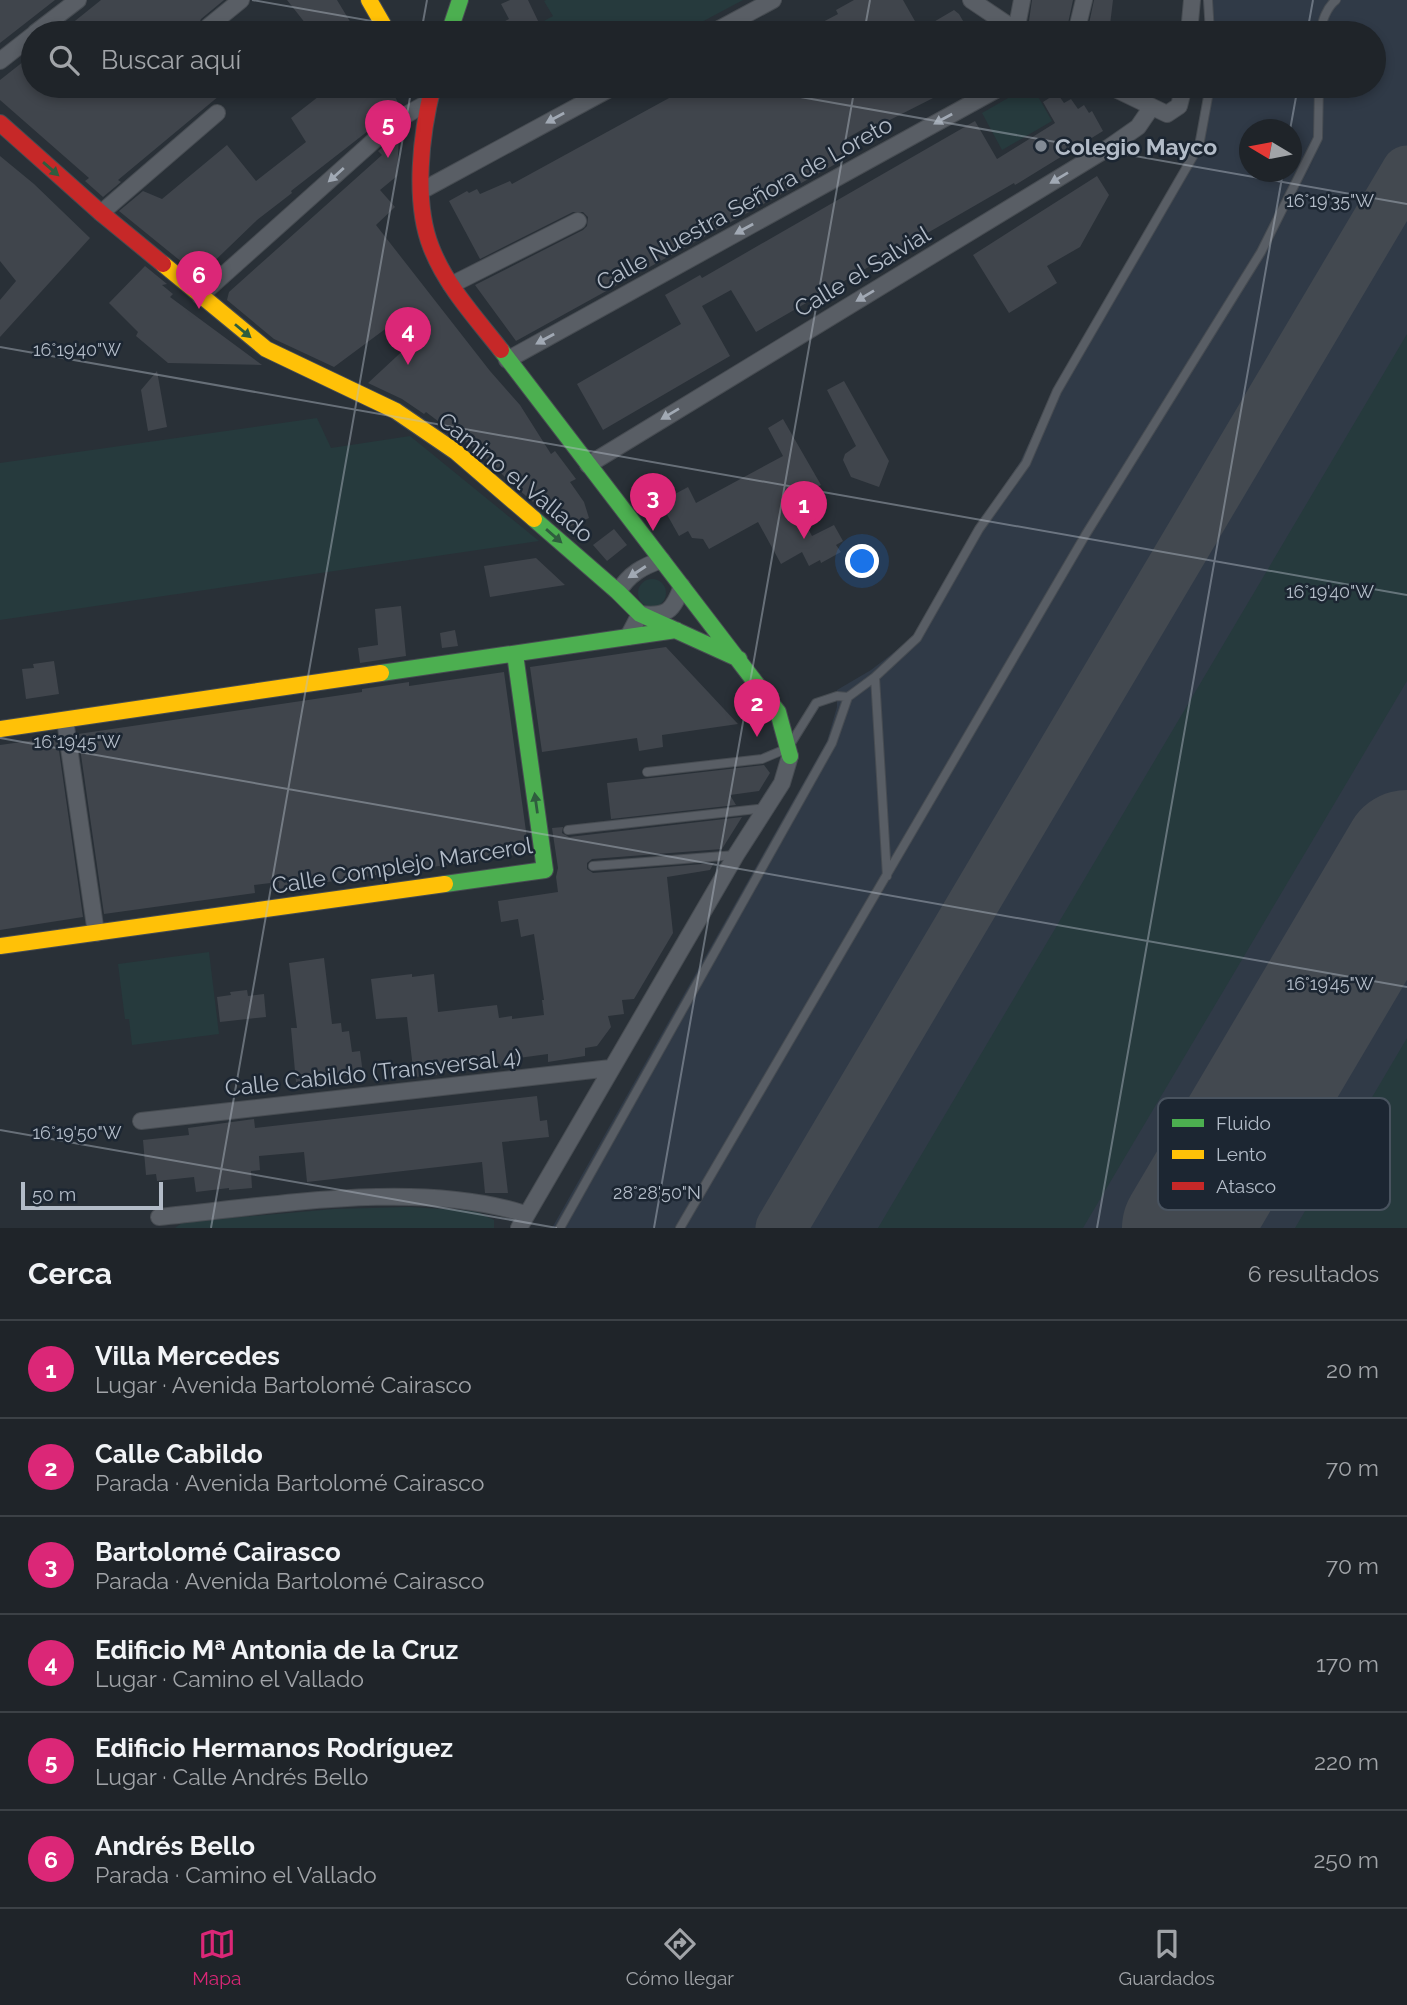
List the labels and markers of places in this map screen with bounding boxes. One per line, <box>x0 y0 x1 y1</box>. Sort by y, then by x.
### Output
pin: 5 <box>365 100 411 158</box>
place label: Colegio Mayco <box>1055 133 1217 160</box>
marker: Colegio Mayco <box>1033 138 1049 154</box>
pin: 6 <box>176 251 222 309</box>
pin: 4 <box>385 307 431 365</box>
pin: 3 <box>630 473 676 531</box>
pin: 1 <box>781 481 827 539</box>
pin: 2 <box>734 679 780 737</box>

